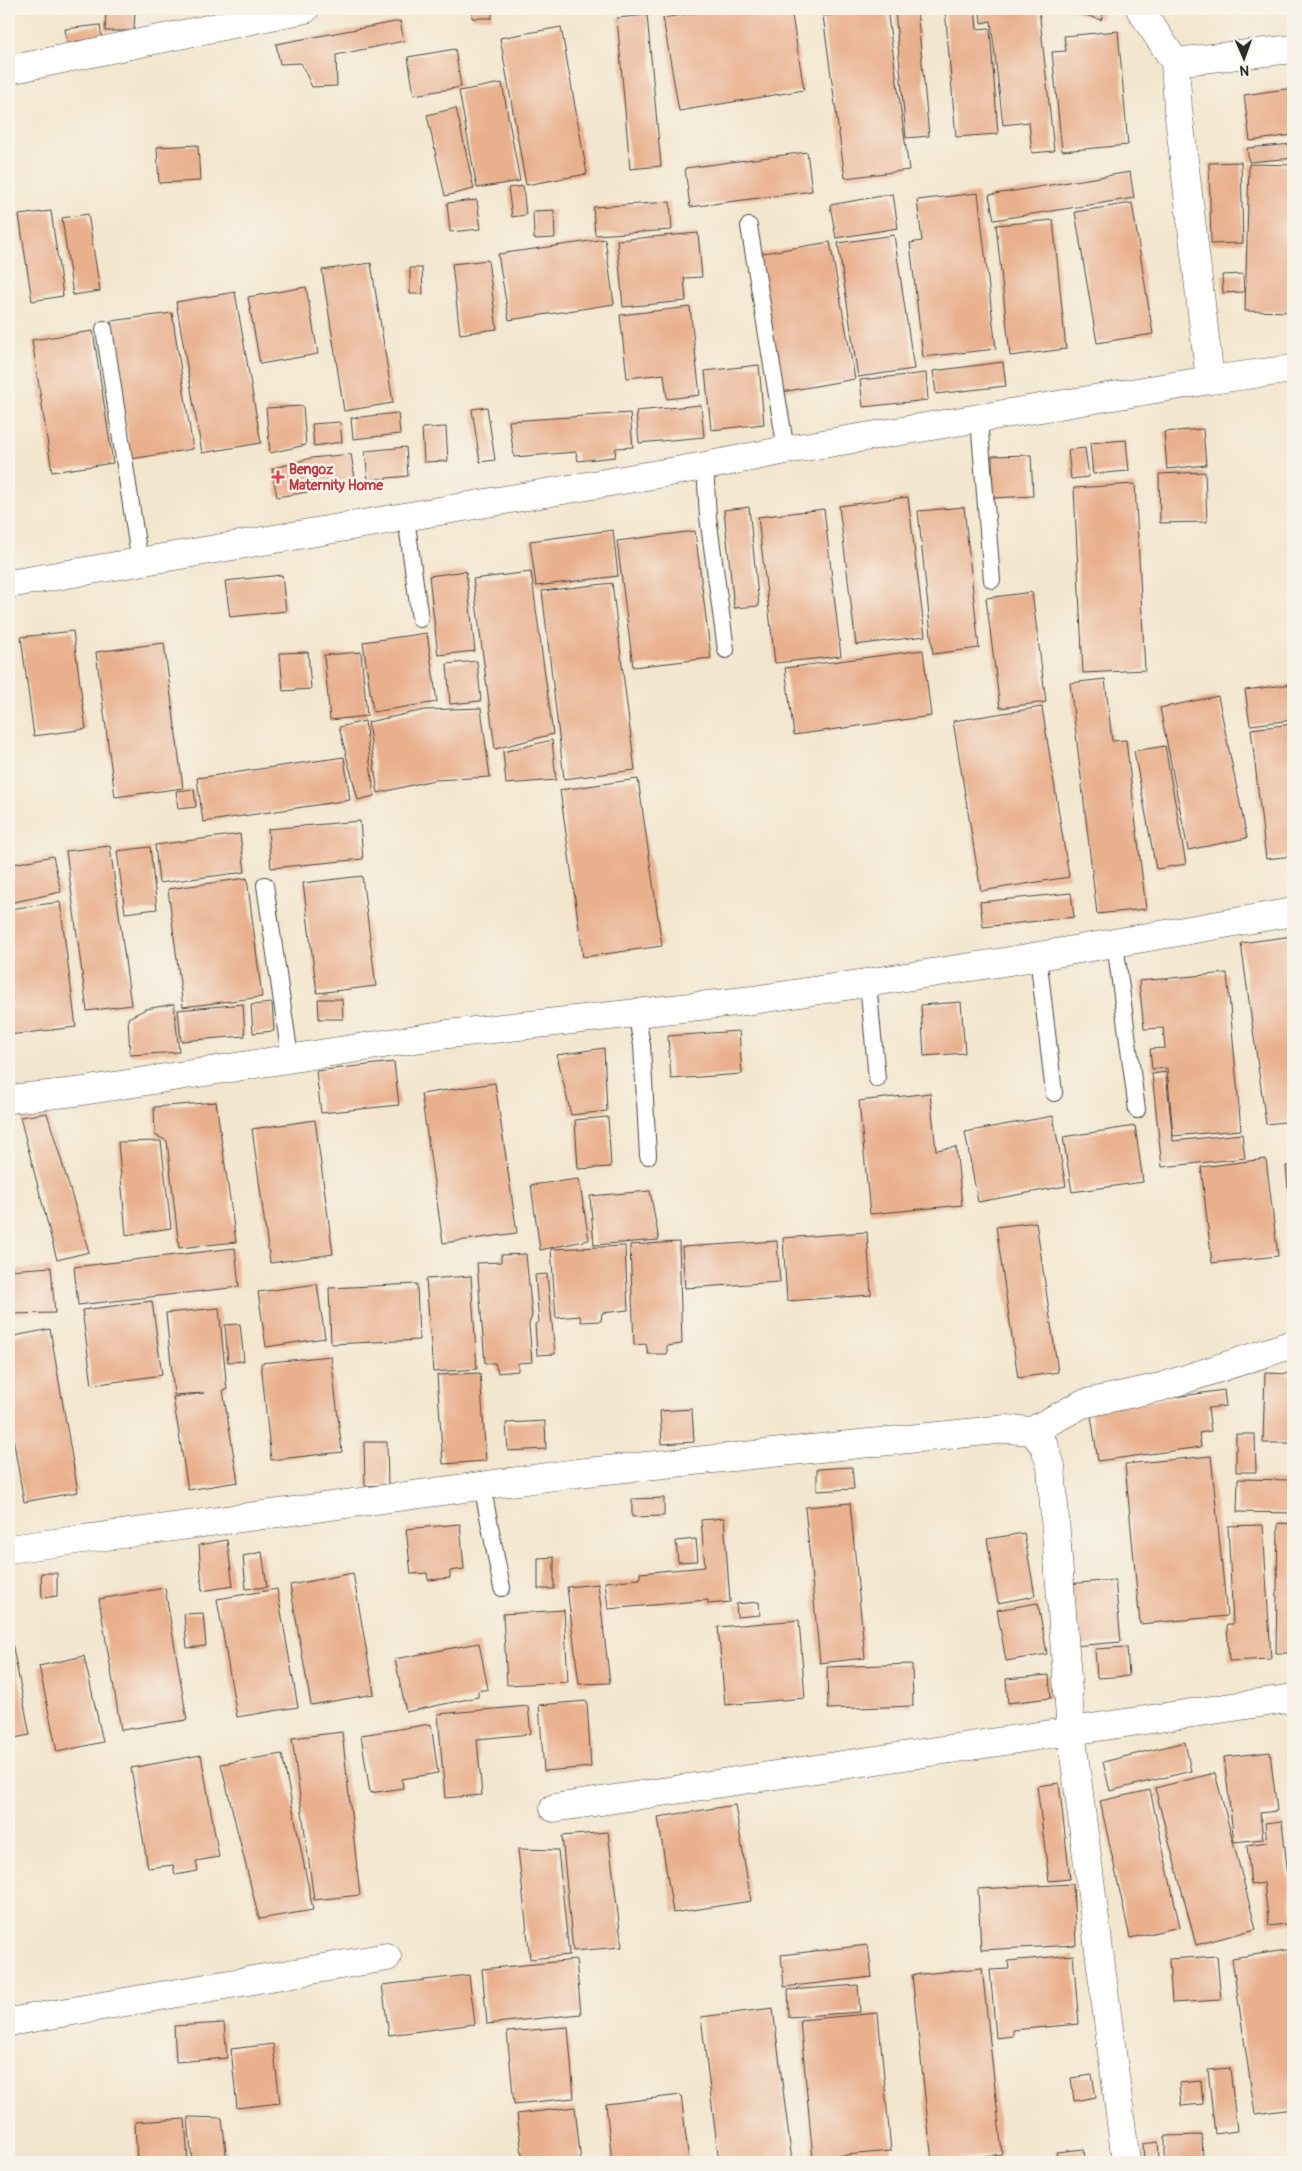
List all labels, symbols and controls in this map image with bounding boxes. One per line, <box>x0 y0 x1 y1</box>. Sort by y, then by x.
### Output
north arrow <box>1220 32 1270 82</box>
text: N <box>1239 62 1249 79</box>
place label: Bengoz Maternity Home <box>289 461 384 494</box>
marker: Bengoz Maternity Home <box>271 470 285 484</box>

